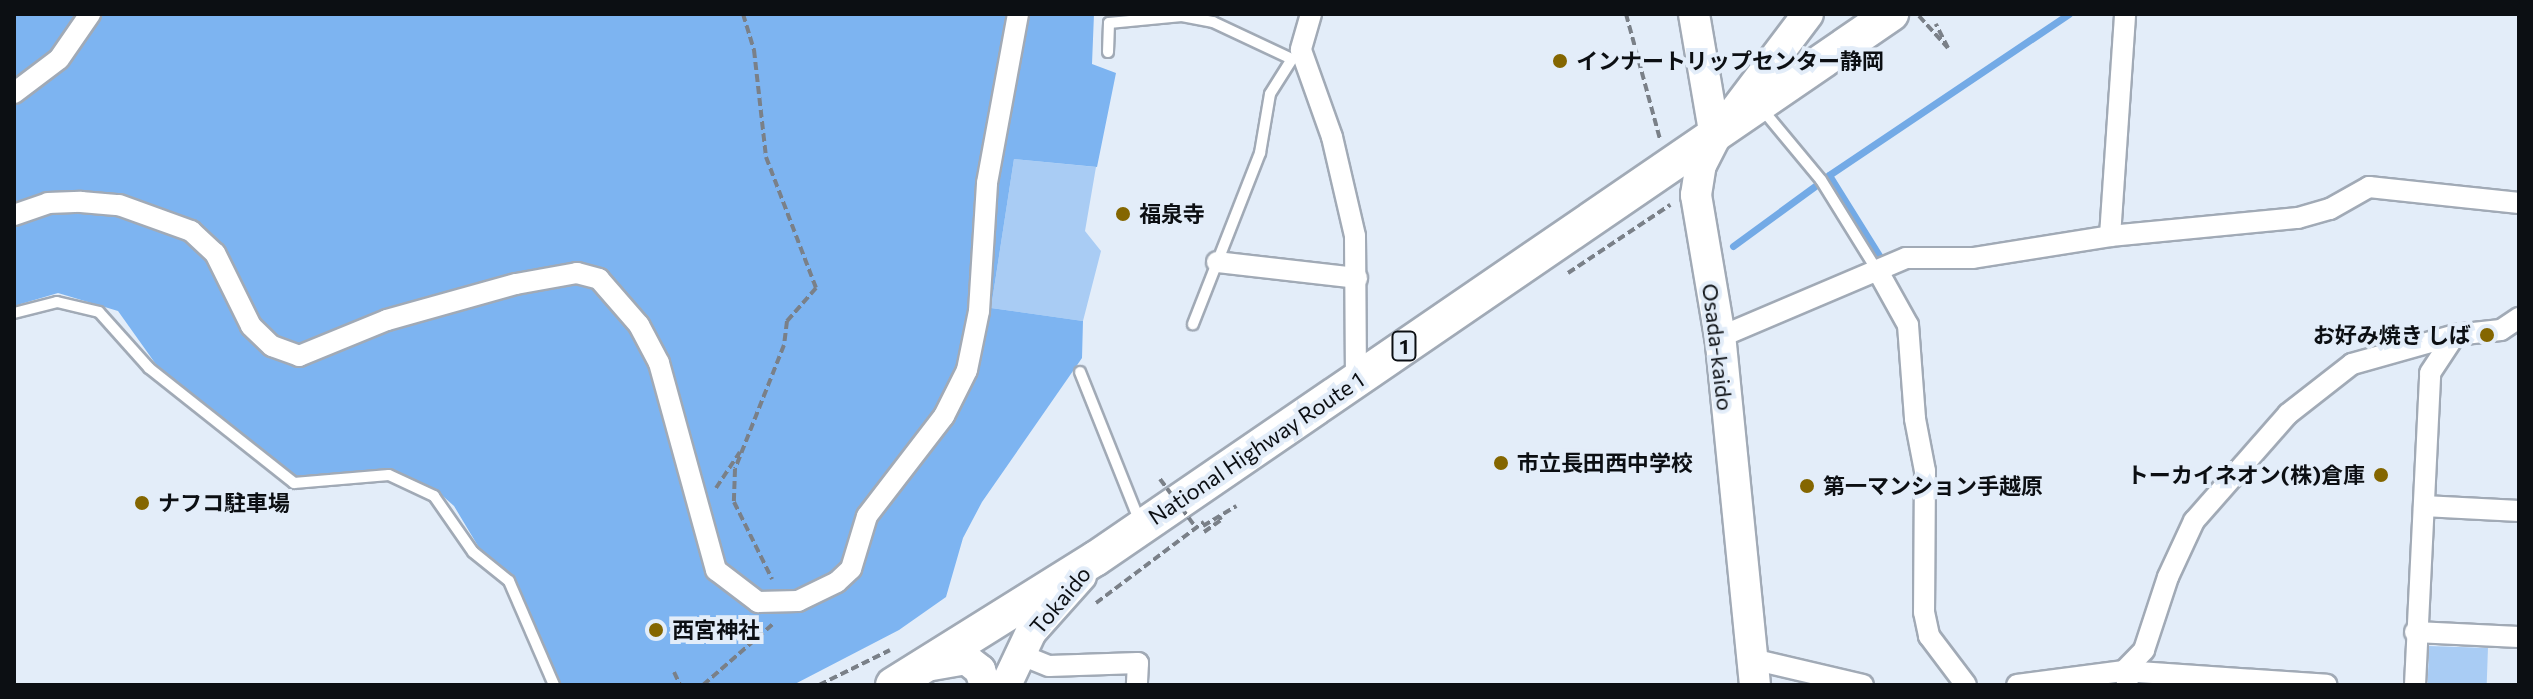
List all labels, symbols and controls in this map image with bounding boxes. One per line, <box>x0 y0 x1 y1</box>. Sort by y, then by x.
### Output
place label: インナートリップセンター静岡 <box>1576 48 1884 74</box>
marker: インナートリップセンター静岡 <box>1551 52 1569 70</box>
place label: 福泉寺 <box>1139 201 1205 227</box>
marker: 福泉寺 <box>1114 205 1132 223</box>
street label: Osada-kaido <box>1697 282 1739 412</box>
place label: お好み焼き しば <box>2313 322 2471 348</box>
marker: お好み焼き しば <box>2478 326 2496 344</box>
road number: 1 <box>1390 330 1418 362</box>
street label: National Highway Route 1 <box>1143 366 1369 530</box>
place label: 市立長田西中学校 <box>1517 450 1693 476</box>
marker: 市立長田西中学校 <box>1492 454 1510 472</box>
place label: トーカイネオン(株)倉庫 <box>2127 462 2365 488</box>
marker: トーカイネオン(株)倉庫 <box>2372 466 2390 484</box>
place label: 第一マンション手越原 <box>1823 473 2043 499</box>
marker: 第一マンション手越原 <box>1798 477 1816 495</box>
place label: ナフコ駐車場 <box>158 490 290 516</box>
marker: ナフコ駐車場 <box>133 494 151 512</box>
street label: Tokaido <box>1024 561 1096 639</box>
place label: 西宮神社 <box>672 617 760 643</box>
marker: 西宮神社 <box>647 621 665 639</box>

